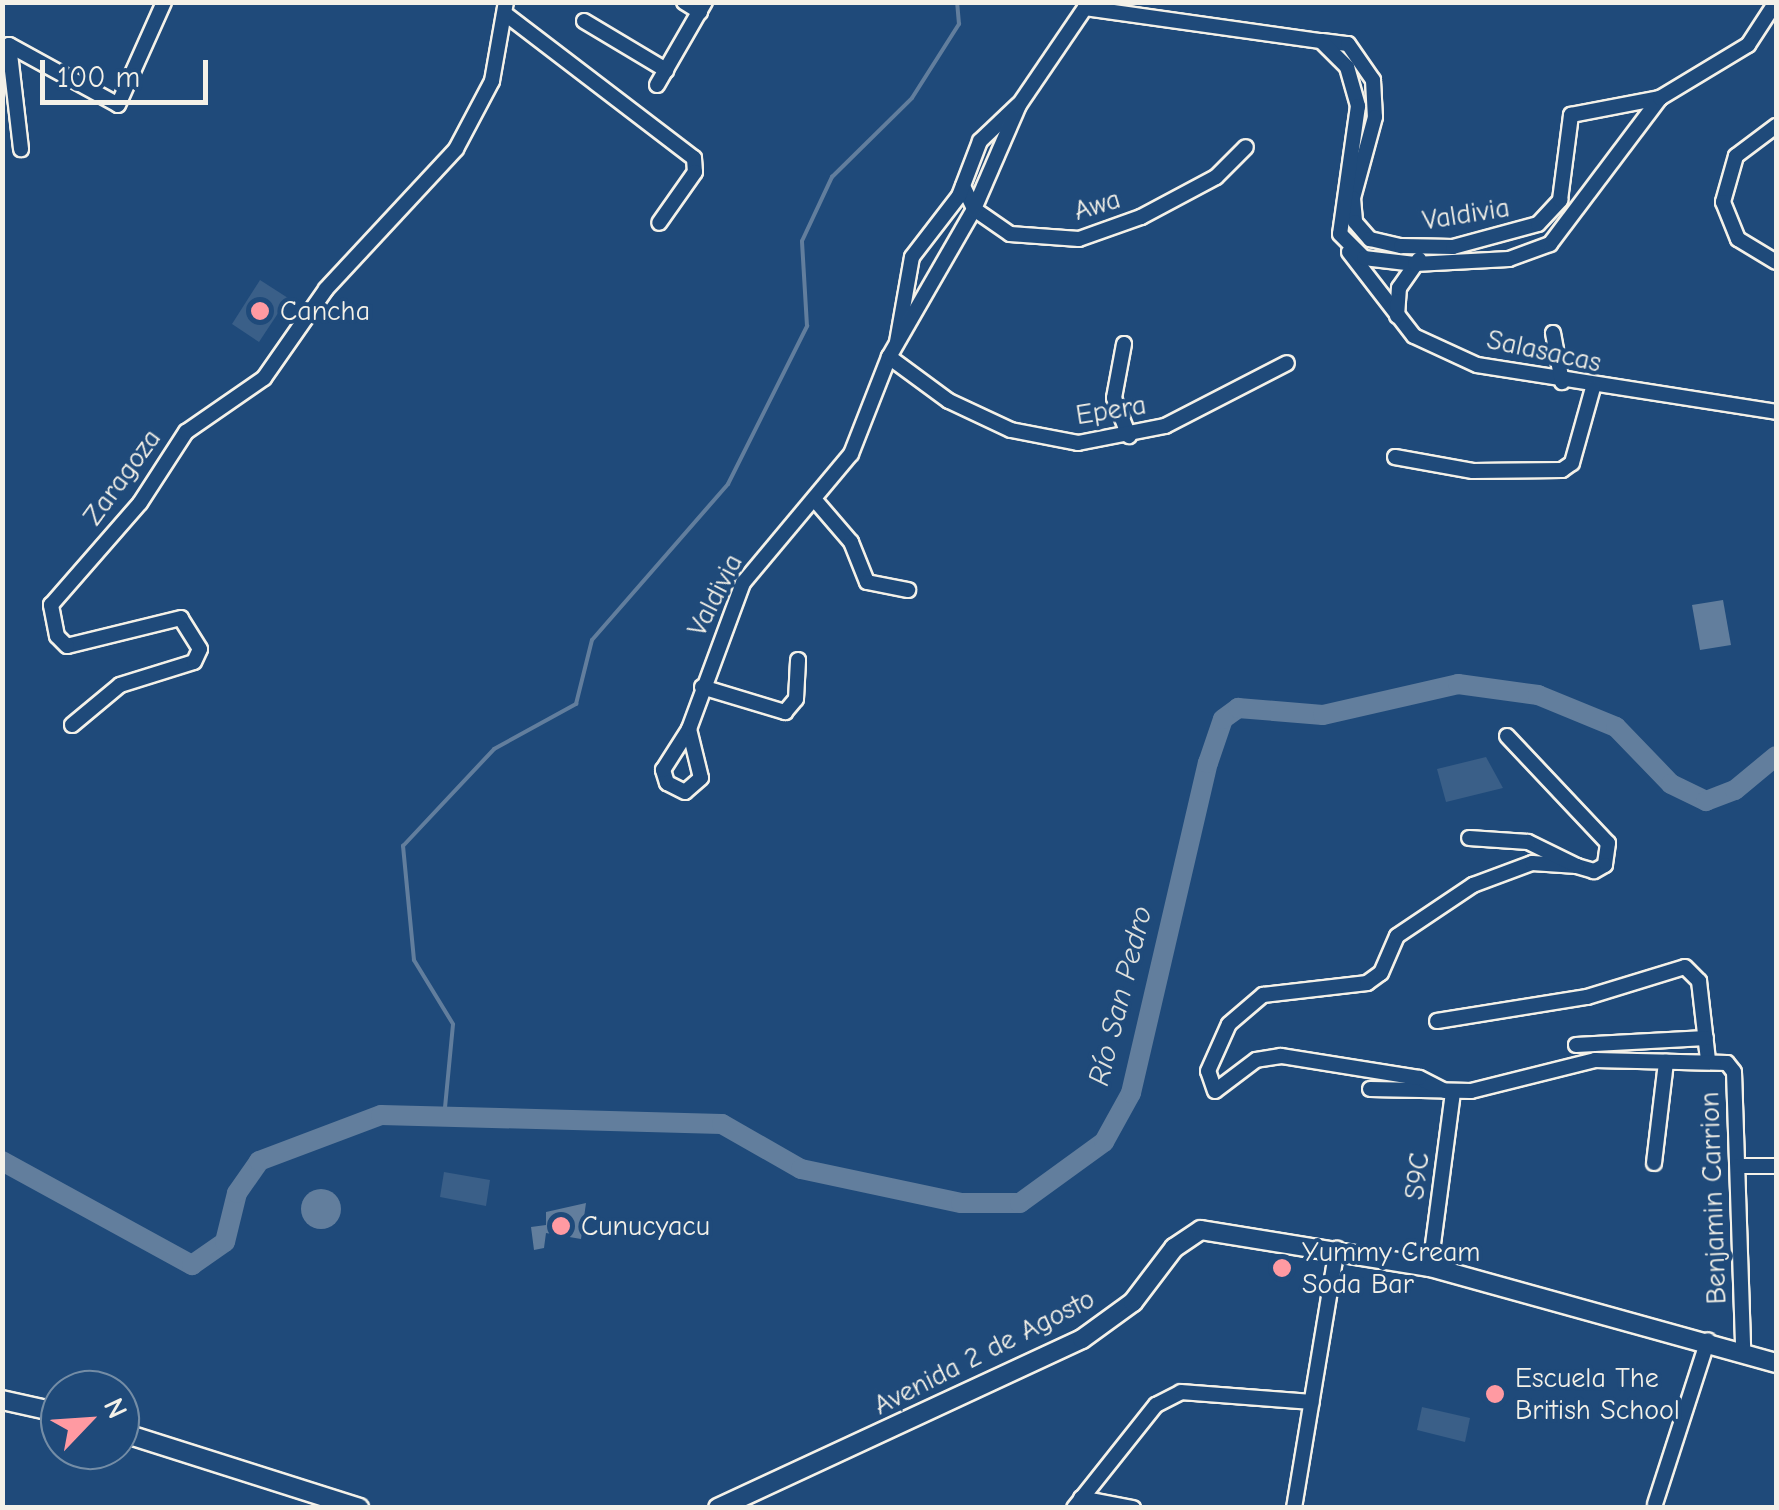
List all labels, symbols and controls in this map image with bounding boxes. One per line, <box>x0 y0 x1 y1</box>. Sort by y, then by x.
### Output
scale bar <box>45 40 212 102</box>
text: 100 m <box>57 60 140 95</box>
street label: Awa <box>1070 182 1124 228</box>
street label: Valdivia <box>1420 191 1512 237</box>
place label: Cancha <box>280 294 370 328</box>
marker: Cancha <box>249 300 271 322</box>
street label: Salasacas <box>1484 322 1604 380</box>
street label: Epera <box>1073 388 1149 432</box>
street label: Zaragoza <box>76 422 168 532</box>
street label: Valdivia <box>680 548 750 642</box>
water label: Río San Pedro <box>1081 903 1161 1089</box>
street label: Benjamin Carrion <box>1692 1091 1734 1305</box>
street label: S9C <box>1397 1150 1437 1202</box>
place label: Cunucyacu <box>581 1209 710 1243</box>
marker: Cunucyacu <box>550 1215 572 1237</box>
place label: Yummy Cream Soda Bar <box>1302 1235 1481 1301</box>
marker: Yummy Cream Soda Bar <box>1271 1257 1293 1279</box>
street label: Avenida 2 de Agosto <box>868 1282 1100 1422</box>
place label: Escuela The British School <box>1515 1361 1680 1427</box>
north arrow <box>40 1370 140 1470</box>
marker: Escuela The British School <box>1484 1383 1506 1405</box>
text: N <box>97 1393 134 1423</box>

